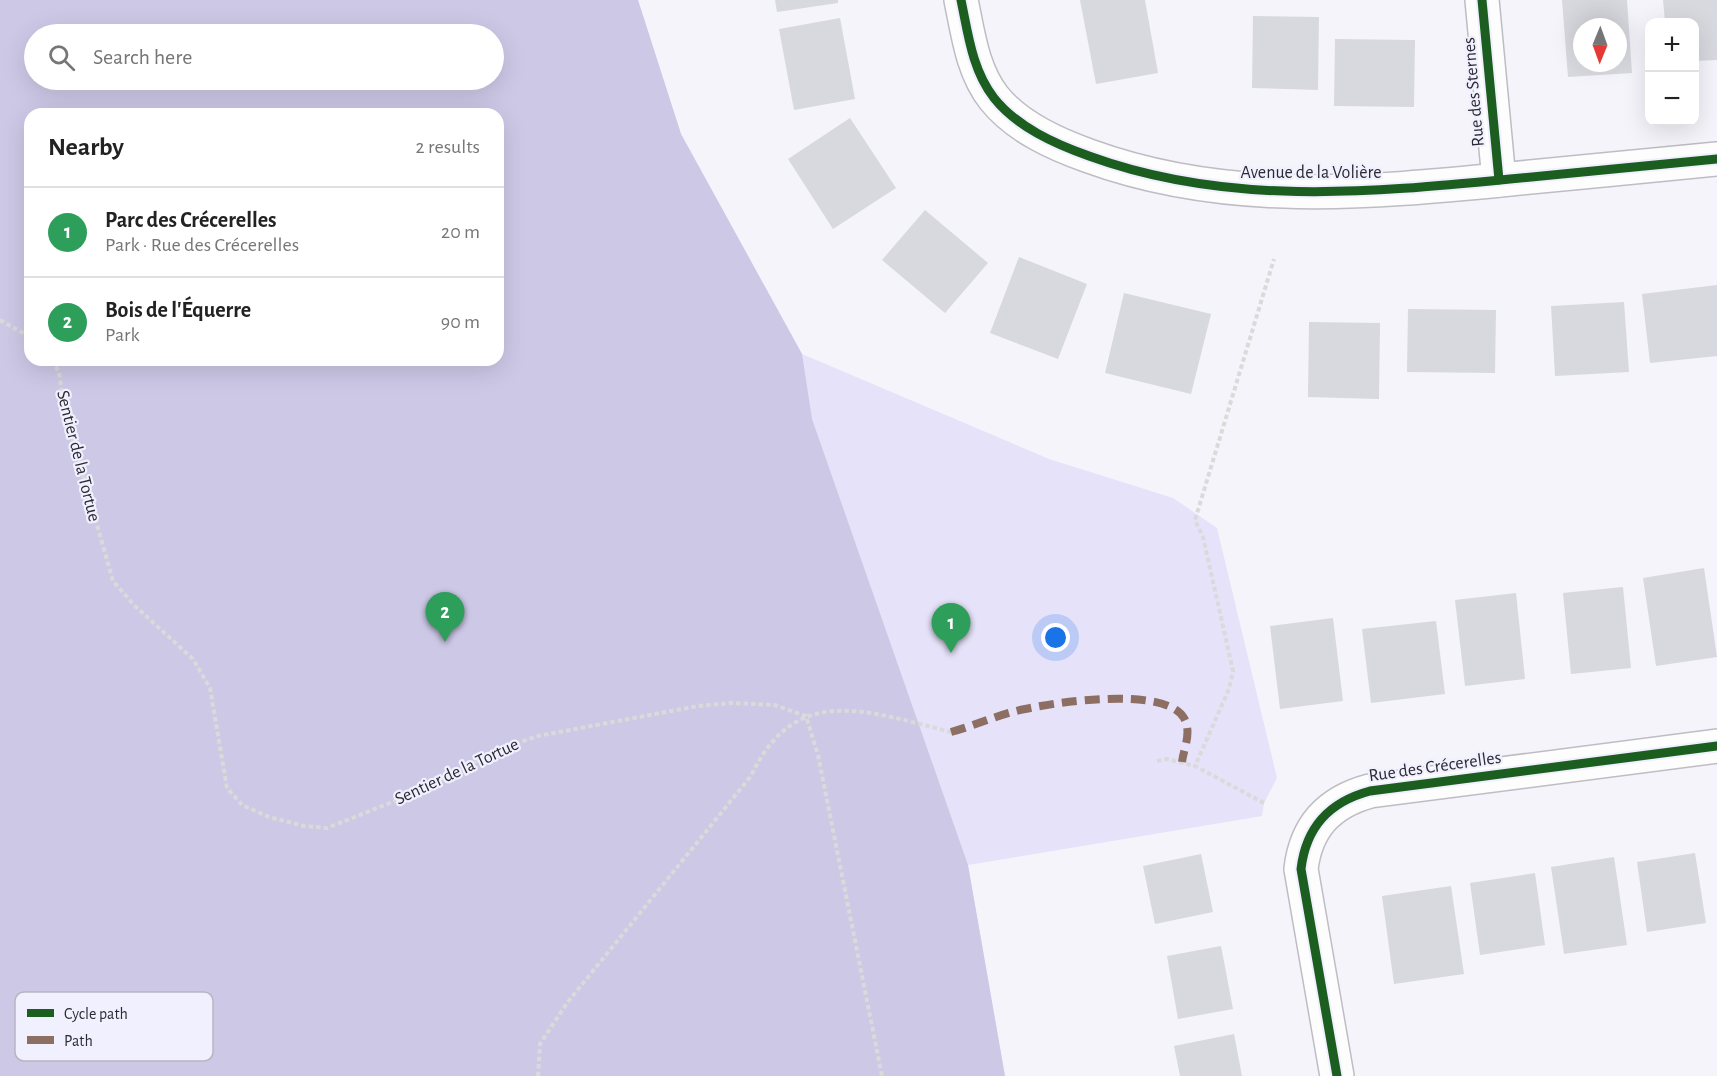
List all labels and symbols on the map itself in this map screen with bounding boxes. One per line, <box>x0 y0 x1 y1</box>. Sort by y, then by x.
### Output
north arrow <box>1573 18 1627 72</box>
street label: Rue des Sternes <box>1460 37 1488 147</box>
street label: Avenue de la Volière <box>1240 164 1382 182</box>
street label: Sentier de la Tortue <box>53 389 103 523</box>
pin: 2 <box>426 592 464 642</box>
pin: 1 <box>932 604 970 653</box>
your location <box>1041 623 1070 652</box>
street label: Sentier de la Tortue <box>392 735 522 809</box>
street label: Rue des Crécerelles <box>1368 749 1502 785</box>
legend <box>15 992 213 1061</box>
text: Cycle path <box>64 1006 128 1023</box>
text: Path <box>64 1033 93 1049</box>

